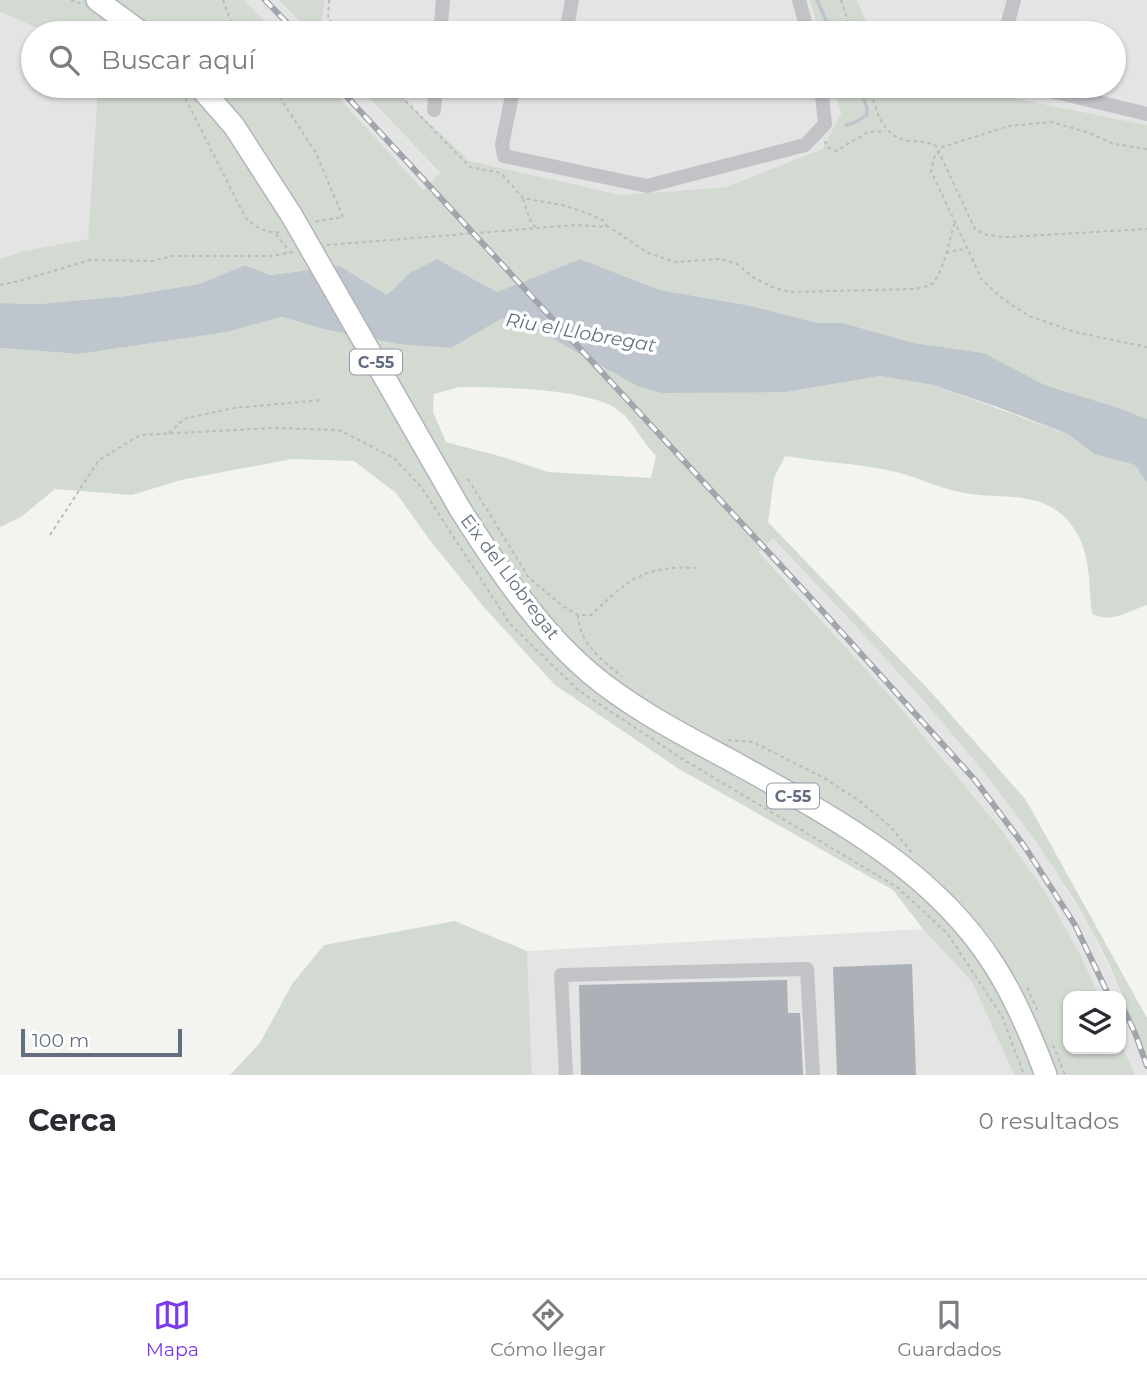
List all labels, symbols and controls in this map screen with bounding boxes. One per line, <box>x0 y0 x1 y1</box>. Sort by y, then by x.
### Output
search box <box>21 21 1126 98</box>
icon: search <box>45 41 83 79</box>
text: Buscar aquí <box>101 44 255 76</box>
water label: Riu el Llobregat <box>504 308 658 357</box>
road number: C-55 <box>350 350 402 374</box>
street label: Eix del Llobregat <box>456 510 564 644</box>
road number: C-55 <box>767 783 819 808</box>
map controls <box>1063 991 1126 1054</box>
button: layers <box>1063 991 1126 1054</box>
scale bar <box>21 1026 182 1058</box>
text: 100 m <box>32 1029 89 1052</box>
text: Cerca <box>28 1102 117 1139</box>
text: 0 resultados <box>979 1107 1119 1135</box>
tab: Mapa <box>146 1296 199 1361</box>
tab: Cómo llegar <box>490 1296 606 1361</box>
tab: Guardados <box>897 1296 1001 1361</box>

